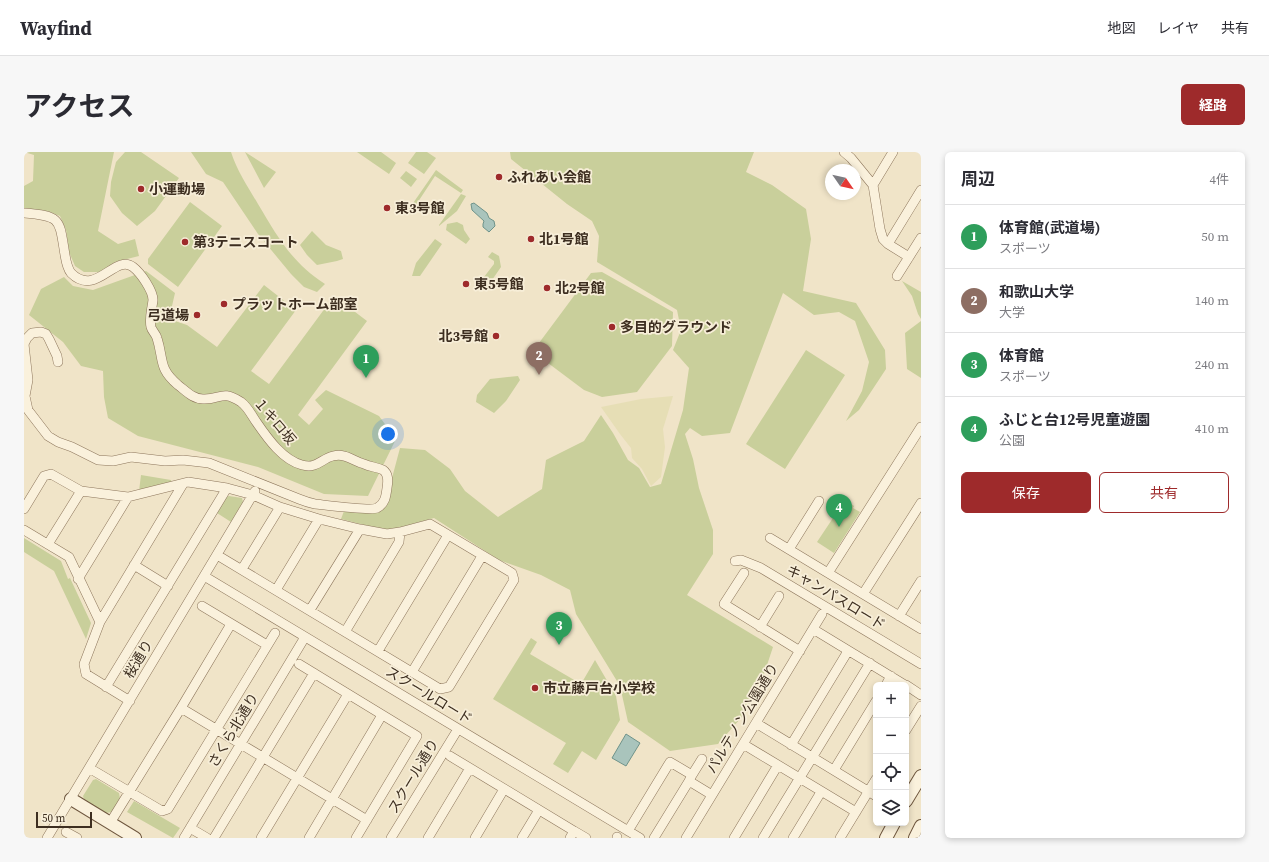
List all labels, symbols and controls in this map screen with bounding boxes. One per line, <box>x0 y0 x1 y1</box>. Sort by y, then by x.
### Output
text: Wayfind <box>20 15 92 41</box>
text: 地図 <box>1107 18 1135 38</box>
text: レイヤ <box>1157 18 1199 38</box>
text: 共有 <box>1221 18 1249 38</box>
button: 経路 <box>1181 84 1245 125</box>
text: アクセス <box>24 87 135 125</box>
north arrow <box>825 164 861 200</box>
place label: ふれあい会館 <box>507 167 591 187</box>
text: 周辺 <box>961 167 995 191</box>
text: 4件 <box>1209 171 1229 188</box>
marker: ふれあい会館 <box>494 172 504 182</box>
place label: 小運動場 <box>149 179 205 199</box>
marker: 小運動場 <box>136 184 146 194</box>
place label: 東3号館 <box>395 198 445 218</box>
marker: 東3号館 <box>382 203 392 213</box>
text: 体育館(武道場) <box>999 217 1100 238</box>
text: 1 <box>970 228 978 245</box>
text: 50 m <box>1201 228 1229 245</box>
place label: 北1号館 <box>539 229 589 249</box>
place label: 第3テニスコート <box>193 232 299 252</box>
marker: 北1号館 <box>526 234 536 244</box>
marker: 第3テニスコート <box>180 237 190 247</box>
text: スポーツ <box>999 240 1051 257</box>
place label: 東5号館 <box>474 274 524 294</box>
place label: 北2号館 <box>555 278 605 298</box>
marker: 東5号館 <box>461 279 471 289</box>
text: 和歌山大学 <box>999 281 1074 302</box>
marker: 北2号館 <box>542 283 552 293</box>
text: 2 <box>970 292 978 309</box>
text: 140 m <box>1195 292 1229 309</box>
place label: プラットホーム部室 <box>232 294 358 314</box>
marker: プラットホーム部室 <box>219 299 229 309</box>
text: 大学 <box>999 304 1025 321</box>
place label: 弓道場 <box>147 305 189 325</box>
marker: 弓道場 <box>192 310 202 320</box>
place label: 多目的グラウンド <box>620 317 732 337</box>
marker: 多目的グラウンド <box>607 322 617 332</box>
place label: 北3号館 <box>438 326 488 346</box>
marker: 北3号館 <box>491 331 501 341</box>
pin: 2 <box>526 342 552 375</box>
pin: 1 <box>353 345 379 378</box>
text: 体育館 <box>999 345 1044 366</box>
text: 3 <box>970 356 978 373</box>
text: 240 m <box>1195 356 1229 373</box>
text: スポーツ <box>999 368 1051 385</box>
street label: １キロ坂 <box>249 393 301 449</box>
text: ふじと台12号児童遊園 <box>999 409 1150 430</box>
text: 4 <box>970 420 978 437</box>
text: 410 m <box>1195 420 1229 437</box>
your location <box>378 424 398 444</box>
text: 公園 <box>999 432 1025 449</box>
button: 保存 <box>961 472 1091 513</box>
button: 共有 <box>1099 472 1229 513</box>
pin: 4 <box>826 494 852 527</box>
street label: キャンパスロード <box>783 560 889 634</box>
pin: 3 <box>546 612 572 645</box>
street label: 桜通り <box>119 636 157 682</box>
street label: パルテノン公園通り <box>701 659 783 777</box>
street label: スクールロード <box>382 661 476 729</box>
place label: 市立藤戸台小学校 <box>543 678 655 698</box>
map controls <box>873 682 909 826</box>
button: + <box>873 682 909 718</box>
marker: 市立藤戸台小学校 <box>530 683 540 693</box>
street label: さくら北通り <box>203 689 263 771</box>
button: − <box>873 718 909 754</box>
street label: スクール通り <box>383 735 443 817</box>
button: locate <box>873 754 909 790</box>
button: layers <box>873 790 909 826</box>
scale bar <box>36 810 92 829</box>
text: 50 m <box>42 811 65 826</box>

